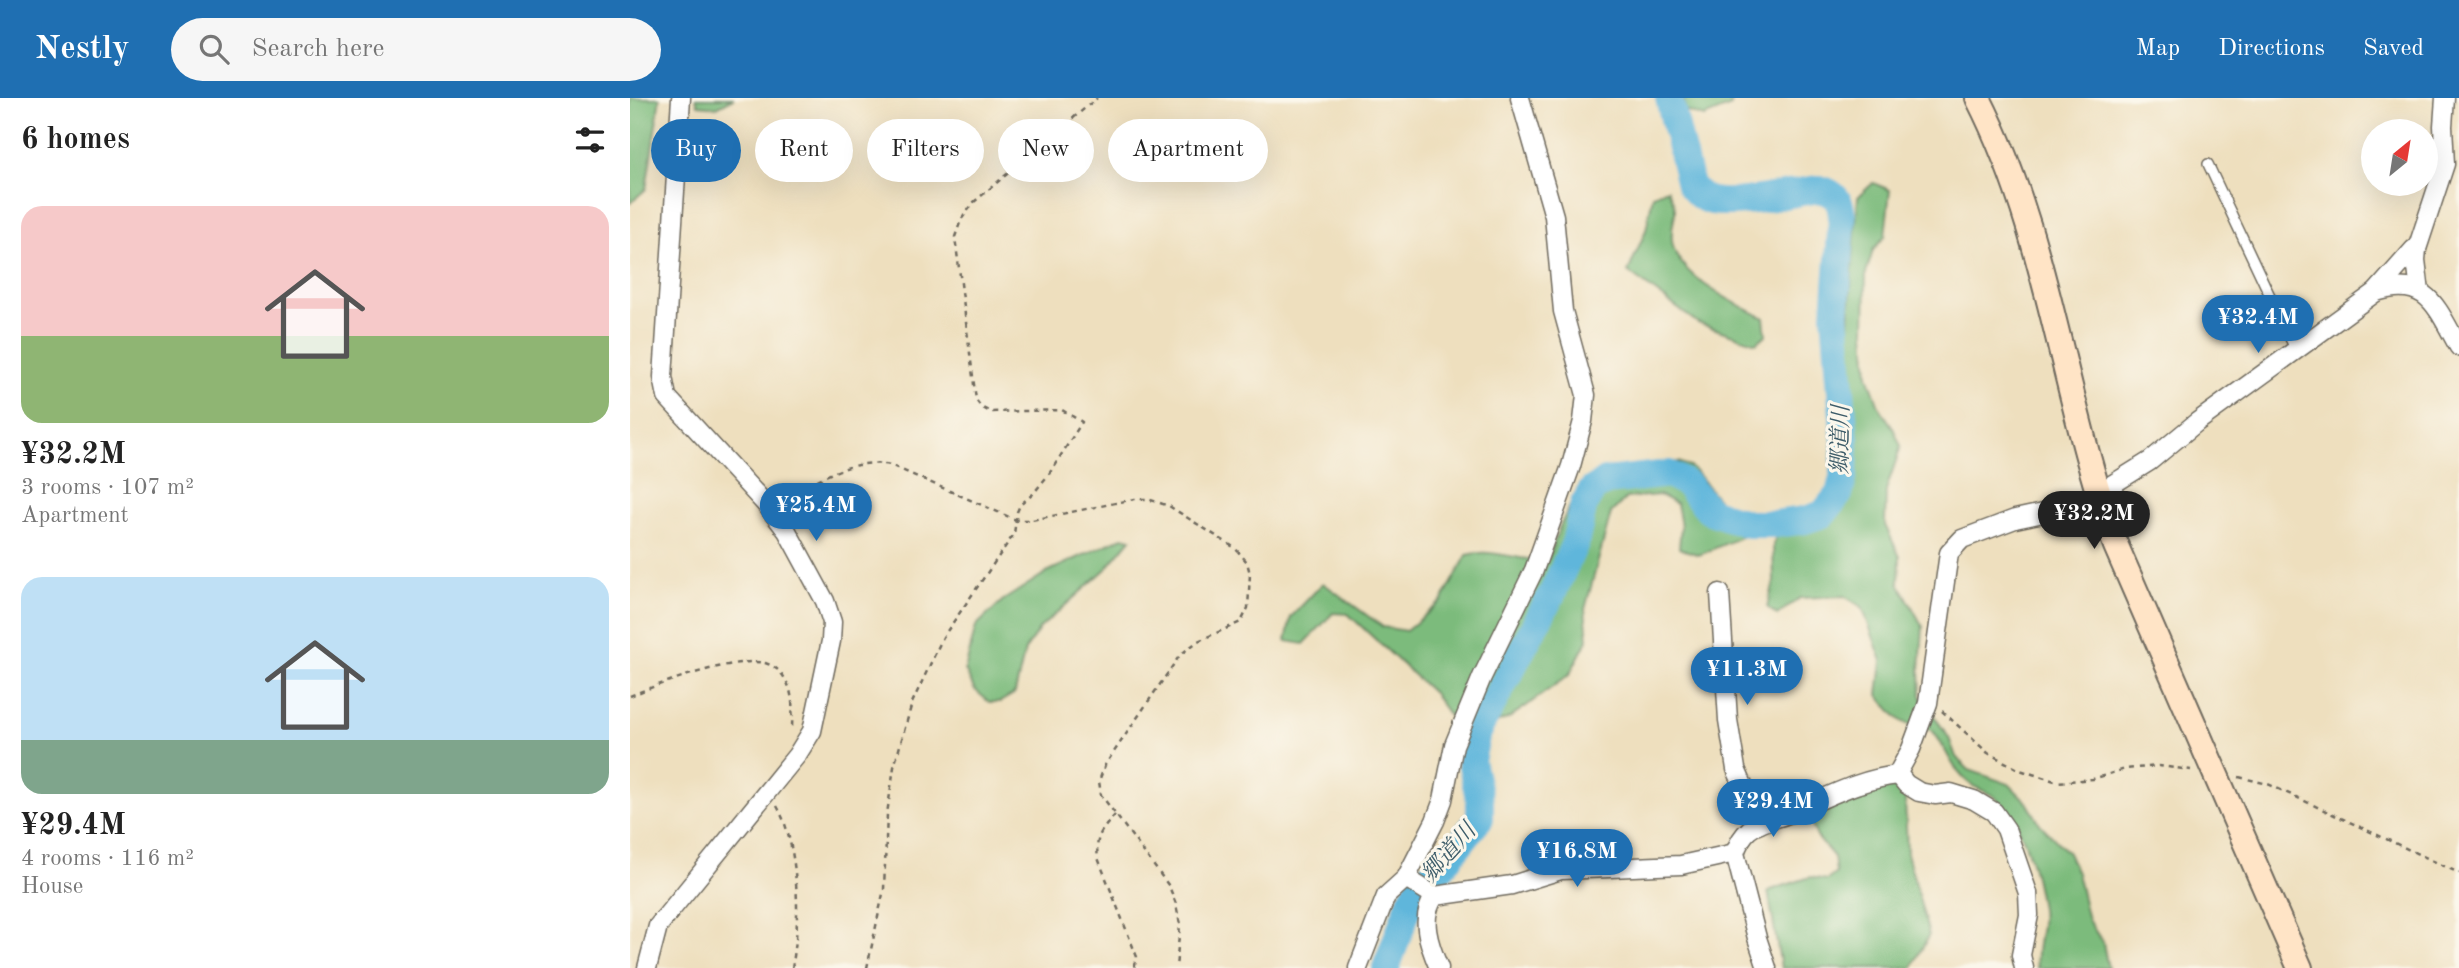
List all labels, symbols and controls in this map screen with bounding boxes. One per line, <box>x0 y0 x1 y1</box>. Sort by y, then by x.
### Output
search box <box>171 18 661 81</box>
icon: search <box>195 30 233 68</box>
text: Nestly <box>35 33 129 66</box>
text: Search here <box>251 36 385 62</box>
text: Map <box>2136 37 2180 61</box>
text: Directions <box>2218 37 2325 61</box>
text: Saved <box>2363 37 2424 61</box>
chip: Buy <box>651 119 741 182</box>
chip: Rent <box>755 119 853 182</box>
chip: Filters <box>867 119 984 182</box>
chip: New <box>998 119 1094 182</box>
chip: Apartment <box>1108 119 1268 182</box>
north arrow <box>2361 119 2438 196</box>
map controls <box>2361 119 2438 196</box>
icon: filters <box>571 121 609 159</box>
text: 6 homes <box>21 125 130 155</box>
icon: home <box>252 251 378 377</box>
pin: ¥32.4M <box>2201 296 2315 355</box>
text: ¥32.4M <box>2218 306 2298 329</box>
water label: 郷道川 <box>1827 402 1853 475</box>
text: ¥32.2M <box>21 440 126 470</box>
text: 3 rooms · 107 m² <box>21 476 194 499</box>
pin: ¥25.4M <box>759 484 873 543</box>
pin: ¥32.2M <box>2037 491 2151 551</box>
text: ¥25.4M <box>776 494 856 517</box>
text: ¥32.2M <box>2054 502 2134 525</box>
text: Apartment <box>21 504 129 527</box>
icon: home <box>252 622 378 748</box>
pin: ¥11.3M <box>1690 648 1804 707</box>
text: ¥11.3M <box>1707 658 1787 681</box>
pin: ¥29.4M <box>1716 780 1830 839</box>
text: ¥29.4M <box>1733 790 1813 813</box>
text: ¥29.4M <box>21 811 126 841</box>
water label: 郷道川 <box>1416 816 1482 887</box>
pin: ¥16.8M <box>1520 830 1634 889</box>
text: ¥16.8M <box>1537 840 1617 863</box>
text: 4 rooms · 116 m² <box>21 847 194 870</box>
text: House <box>21 875 83 898</box>

